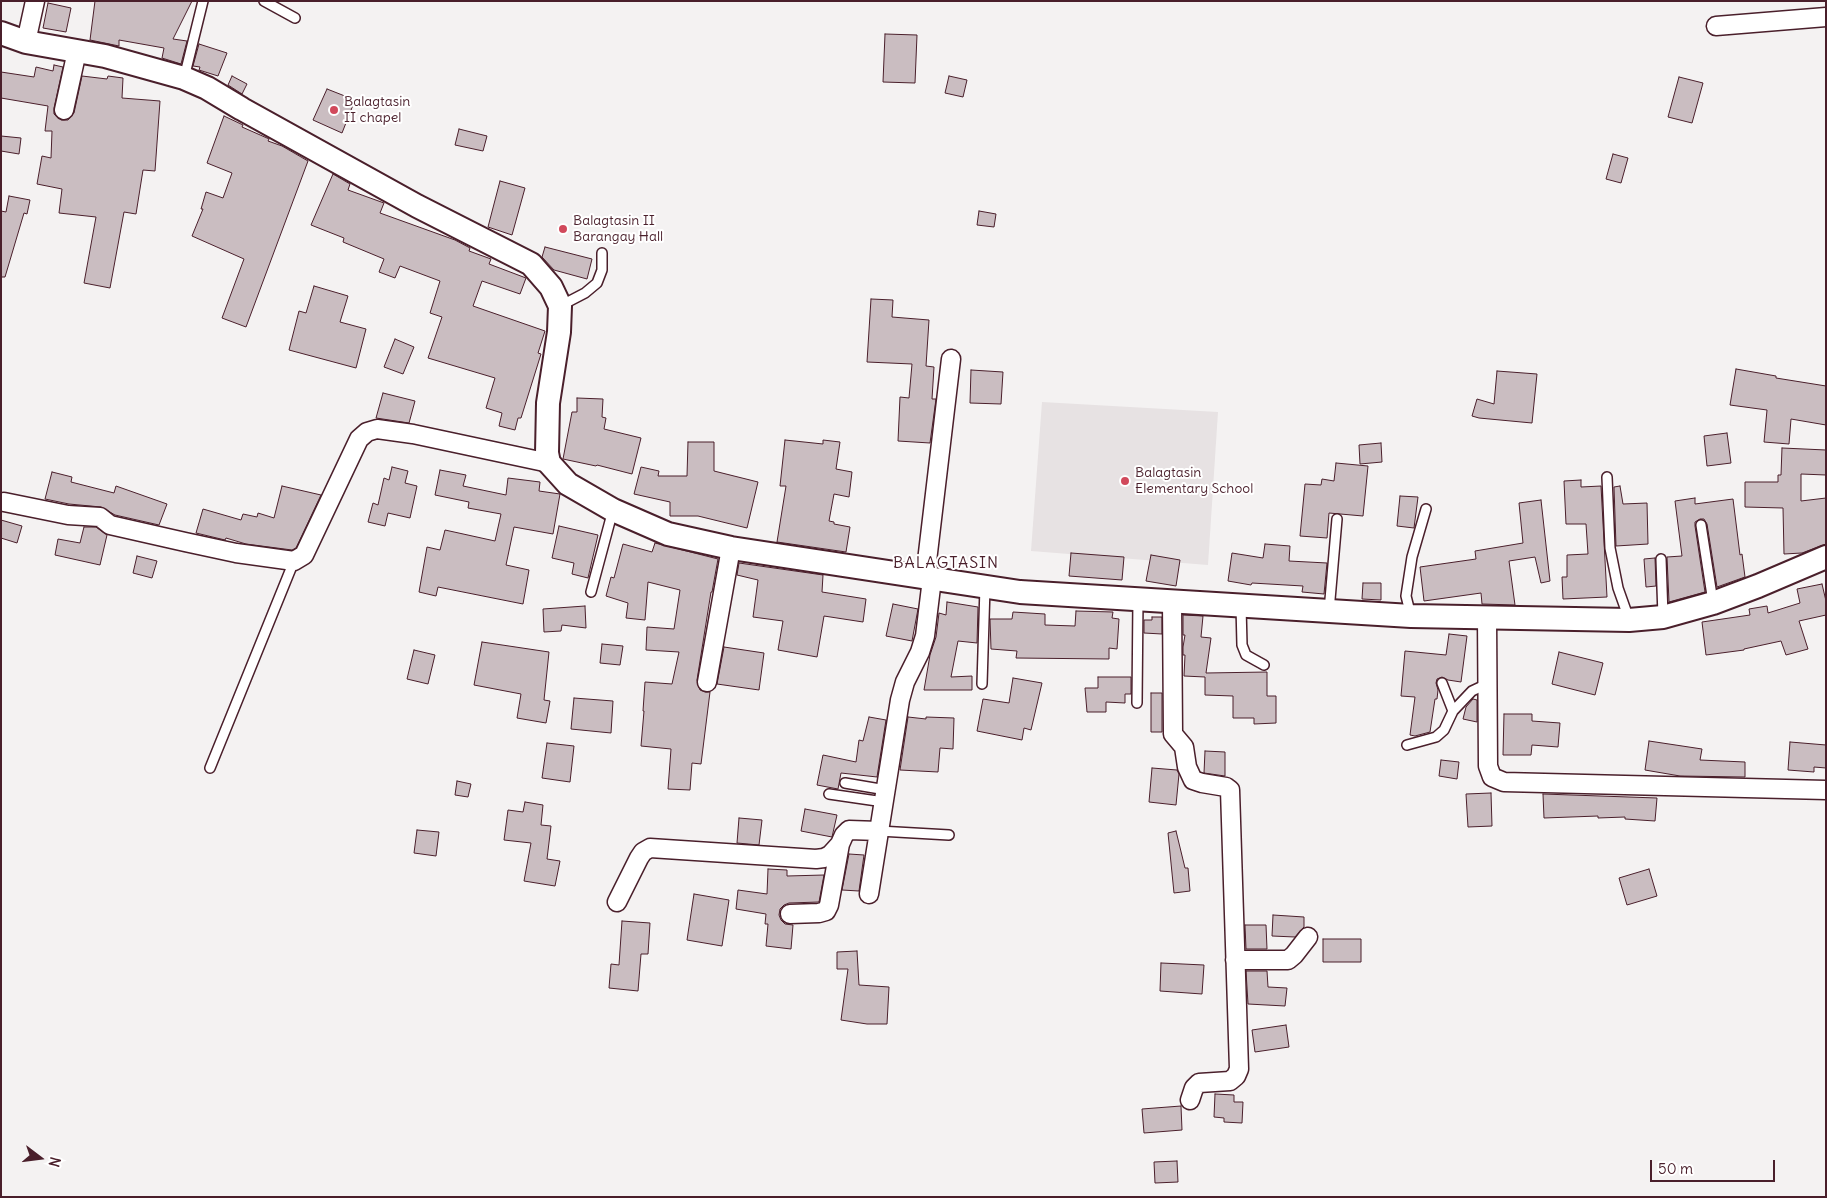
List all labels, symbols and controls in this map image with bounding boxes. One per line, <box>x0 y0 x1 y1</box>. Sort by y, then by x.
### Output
place label: Balagtasin II chapel <box>344 94 410 126</box>
marker: Balagtasin II chapel <box>328 104 340 116</box>
place label: Balagtasin II Barangay Hall <box>573 213 663 246</box>
marker: Balagtasin II Barangay Hall <box>557 223 569 235</box>
place label: Balagtasin Elementary School <box>1135 465 1253 498</box>
marker: Balagtasin Elementary School <box>1119 475 1131 487</box>
district label: BALAGTASIN <box>892 553 1000 573</box>
north arrow <box>15 1133 65 1183</box>
scale bar <box>1652 1150 1777 1182</box>
text: N <box>45 1155 64 1169</box>
text: 50 m <box>1658 1159 1693 1178</box>

